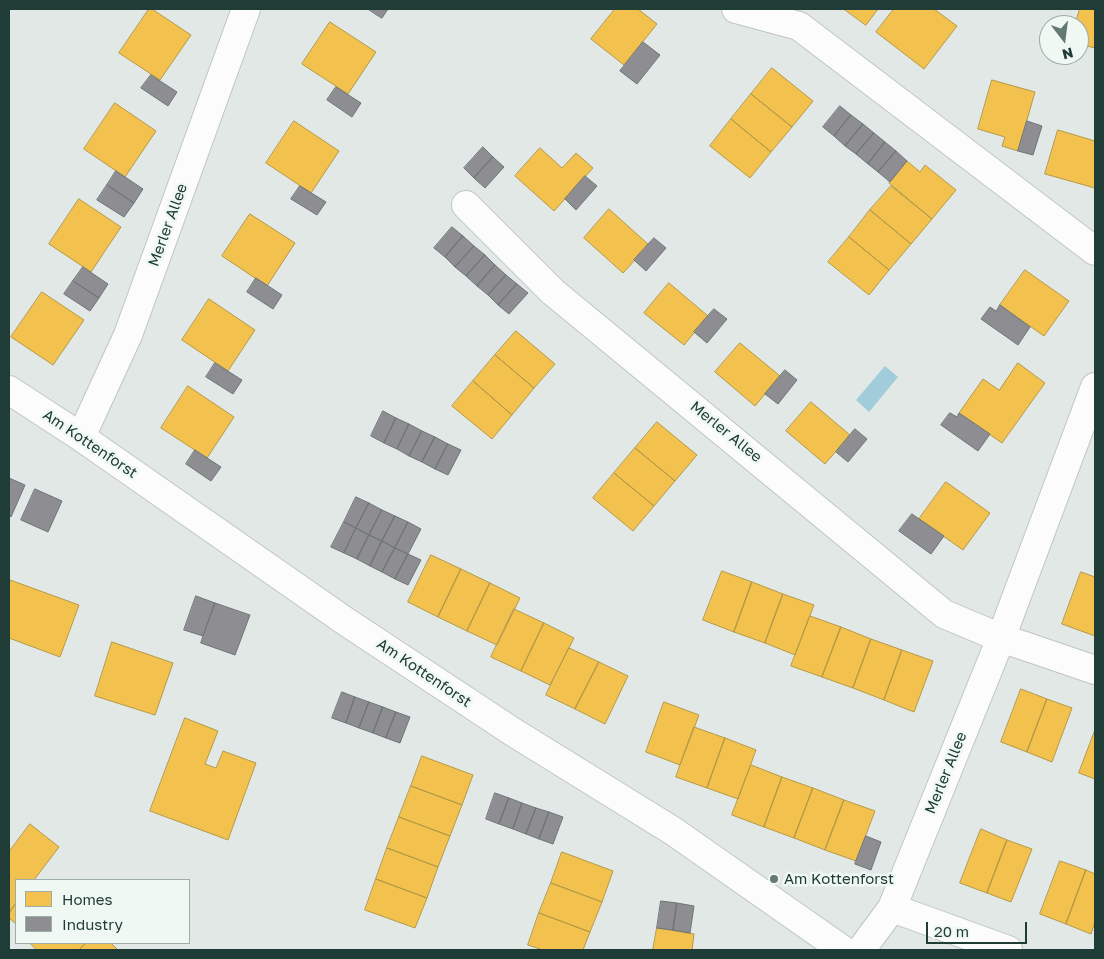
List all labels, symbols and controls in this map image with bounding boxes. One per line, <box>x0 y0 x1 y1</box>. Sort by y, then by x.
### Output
north arrow <box>1039 15 1089 65</box>
text: N <box>1060 44 1075 64</box>
street label: Merler Allee <box>145 181 191 269</box>
street label: Merler Allee <box>687 398 765 466</box>
street label: Am Kottenforst <box>39 406 141 482</box>
street label: Am Kottenforst <box>373 635 475 711</box>
street label: Merler Allee <box>921 729 971 817</box>
place label: Am Kottenforst <box>784 870 894 888</box>
marker: Am Kottenforst <box>768 873 780 885</box>
legend <box>15 879 190 944</box>
text: Homes <box>62 890 112 908</box>
scale bar <box>929 912 1030 944</box>
text: Industry <box>62 915 123 933</box>
text: 20 m <box>934 922 969 940</box>

